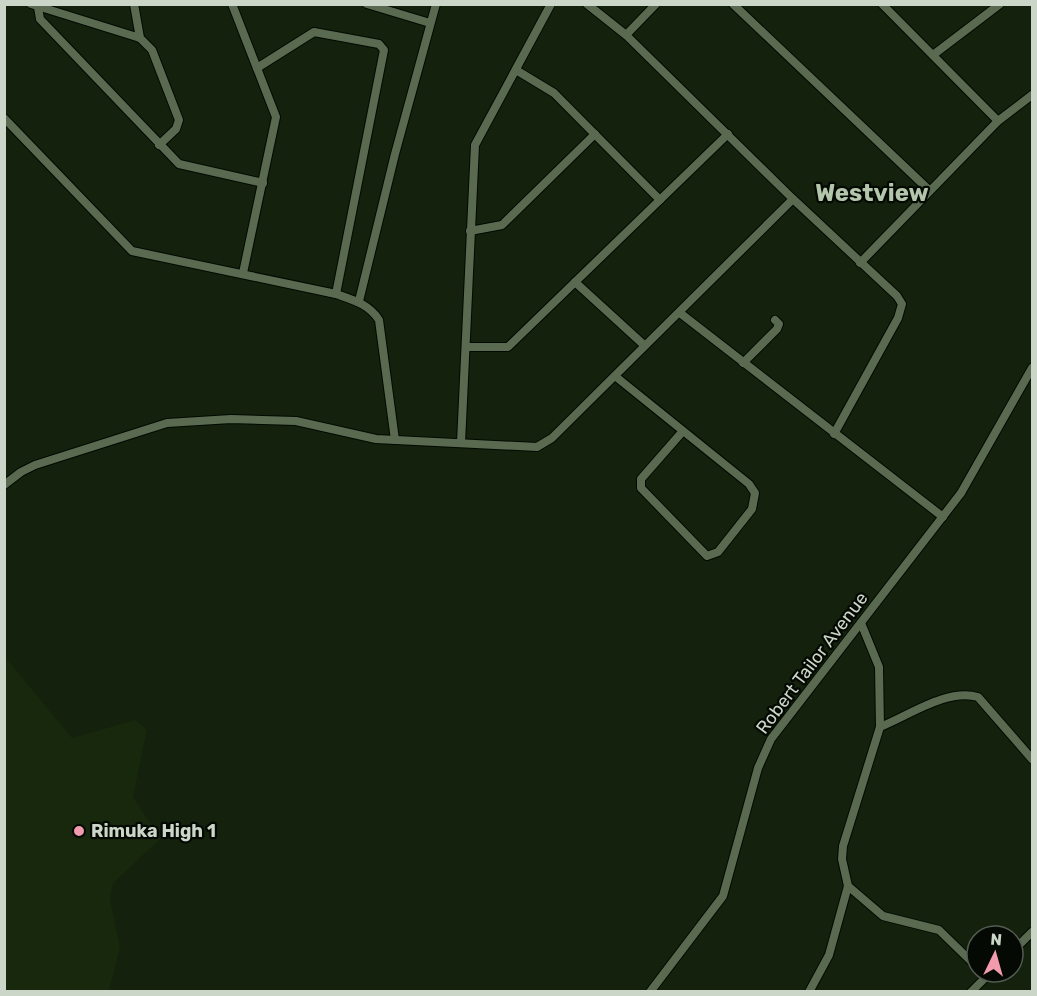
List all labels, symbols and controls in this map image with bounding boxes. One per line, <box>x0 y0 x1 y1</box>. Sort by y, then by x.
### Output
district label: Westview <box>815 179 929 207</box>
street label: Robert Tailor Avenue <box>752 588 872 738</box>
place label: Rimuka High 1 <box>91 820 216 842</box>
marker: Rimuka High 1 <box>72 824 86 838</box>
north arrow <box>965 924 1025 984</box>
text: N <box>990 930 1003 950</box>

